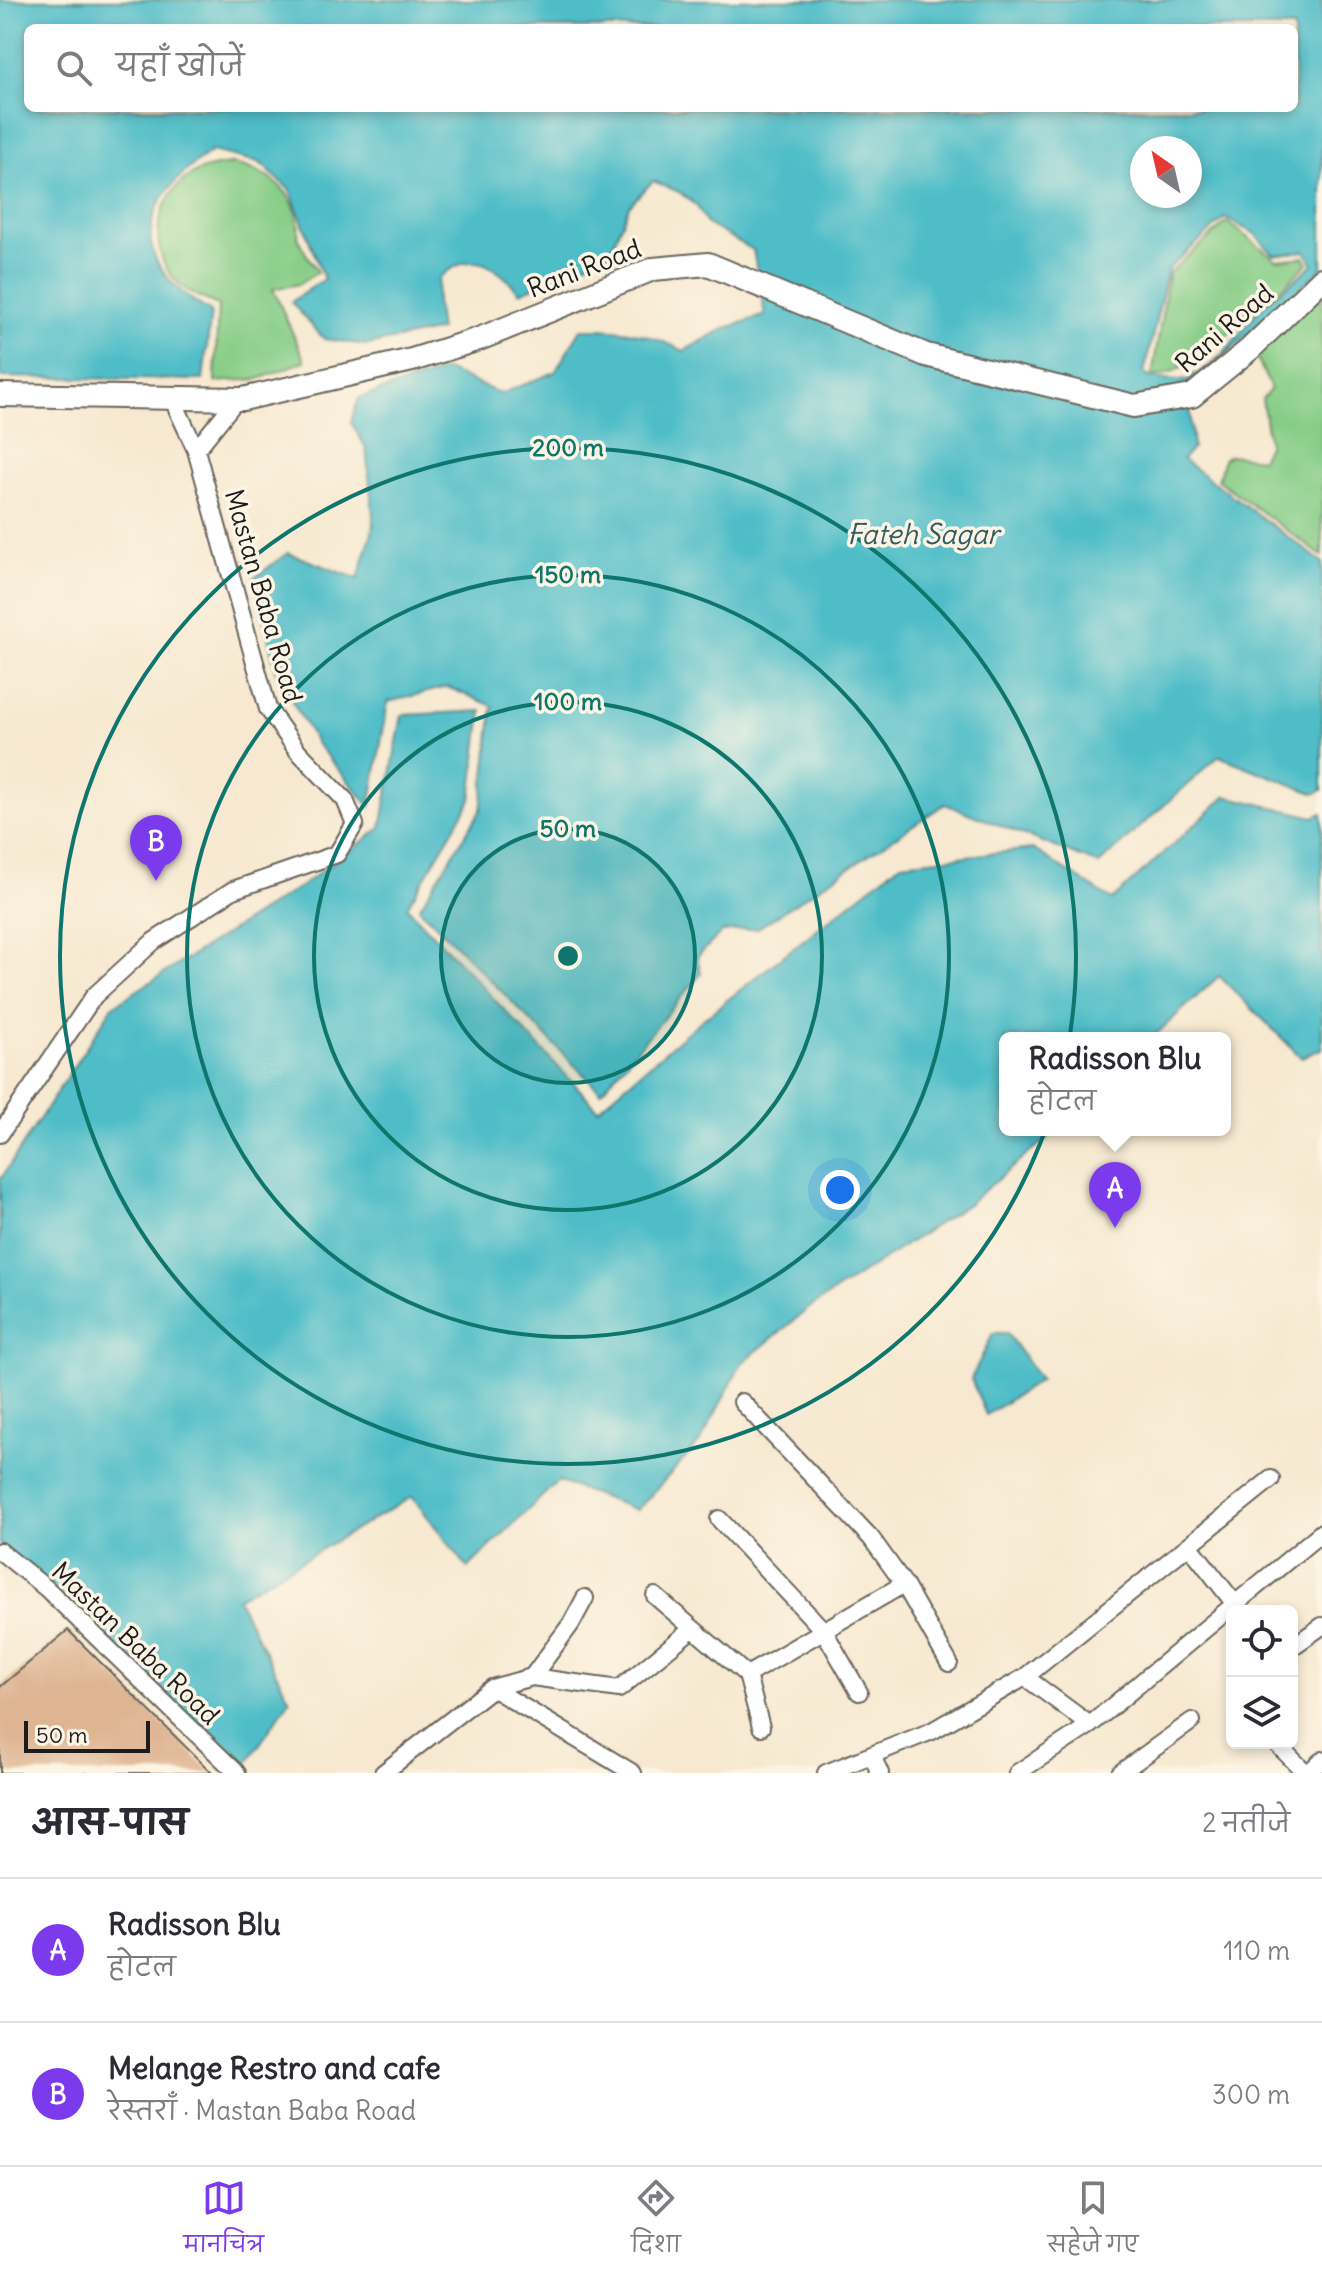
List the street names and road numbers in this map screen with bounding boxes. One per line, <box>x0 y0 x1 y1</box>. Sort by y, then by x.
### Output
street label: Rani Road <box>522 231 646 305</box>
street label: Rani Road <box>1168 276 1280 380</box>
street label: Mastan Baba Road <box>218 485 310 707</box>
street label: Mastan Baba Road <box>45 1554 227 1732</box>

